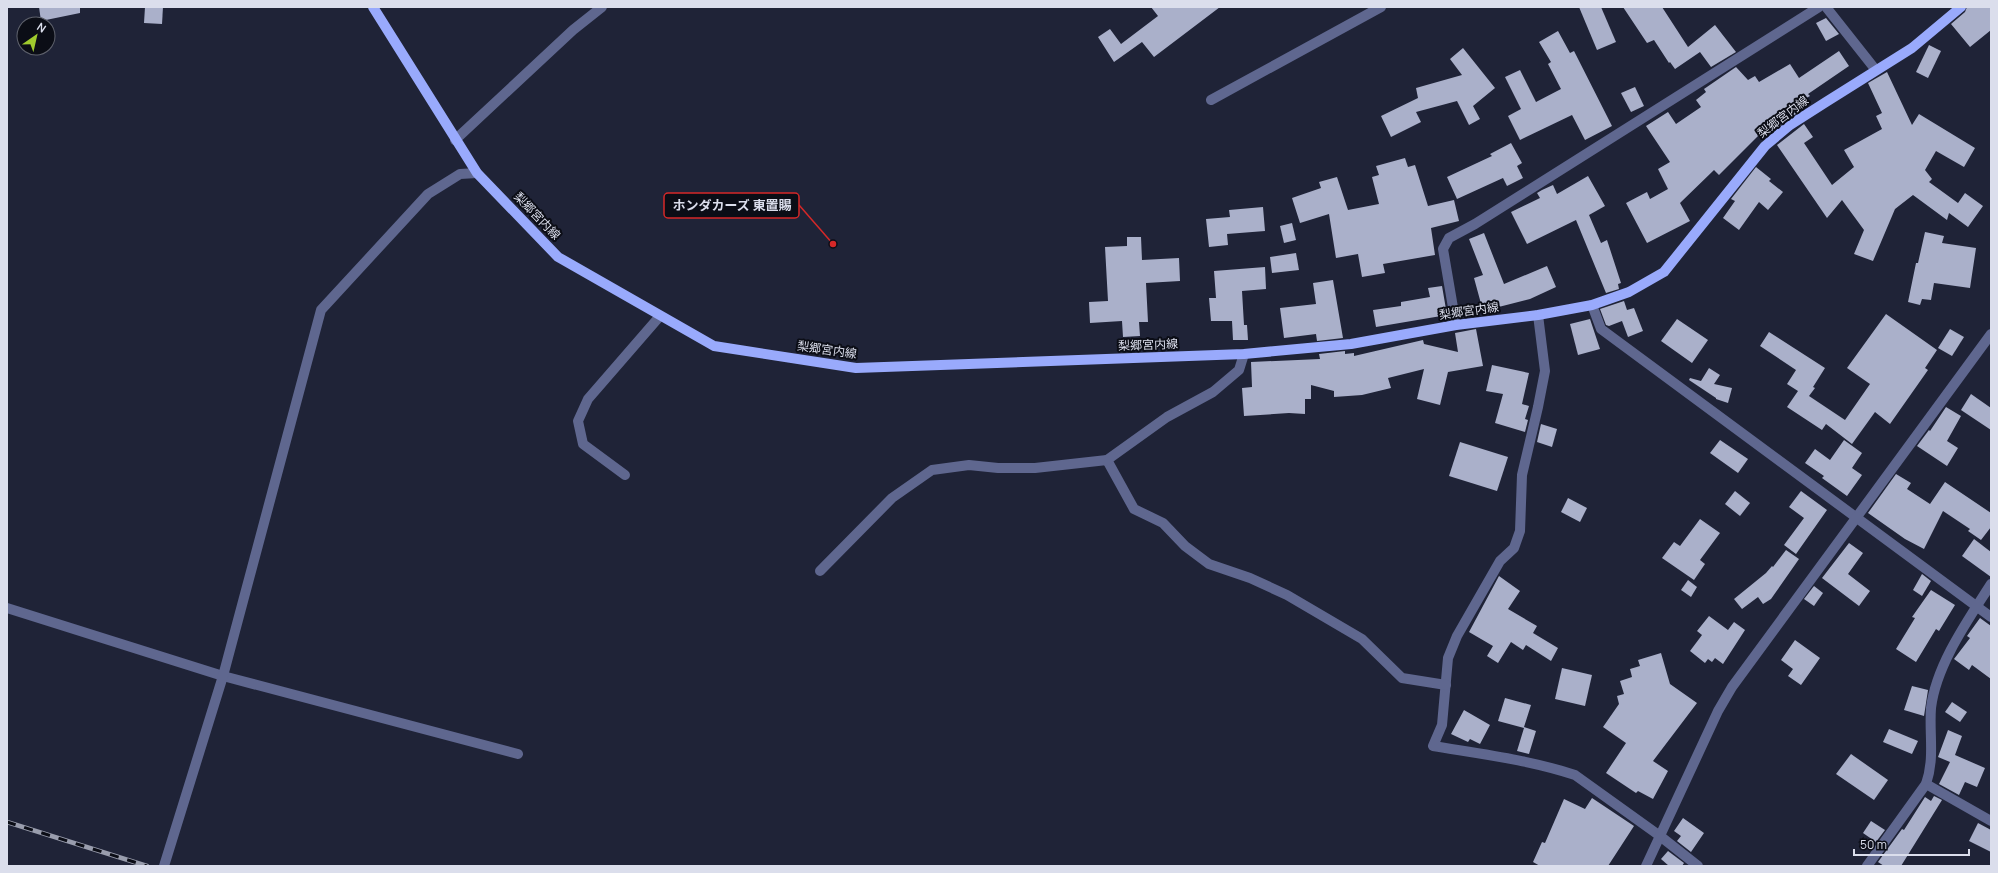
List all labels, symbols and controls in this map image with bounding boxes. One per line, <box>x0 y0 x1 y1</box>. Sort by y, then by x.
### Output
north arrow <box>16 16 56 56</box>
text: N <box>34 19 49 36</box>
street label: 梨郷宮内線 <box>1754 92 1812 141</box>
street label: 梨郷宮内線 <box>510 188 564 243</box>
callout: ホンダカーズ 東置賜 <box>664 193 799 218</box>
text: ホンダカーズ 東置賜 <box>673 196 791 214</box>
street label: 梨郷宮内線 <box>1438 298 1500 323</box>
street label: 梨郷宮内線 <box>1118 335 1178 354</box>
street label: 梨郷宮内線 <box>796 337 858 362</box>
scale bar <box>1854 831 1969 857</box>
text: 50 m <box>1860 836 1887 853</box>

